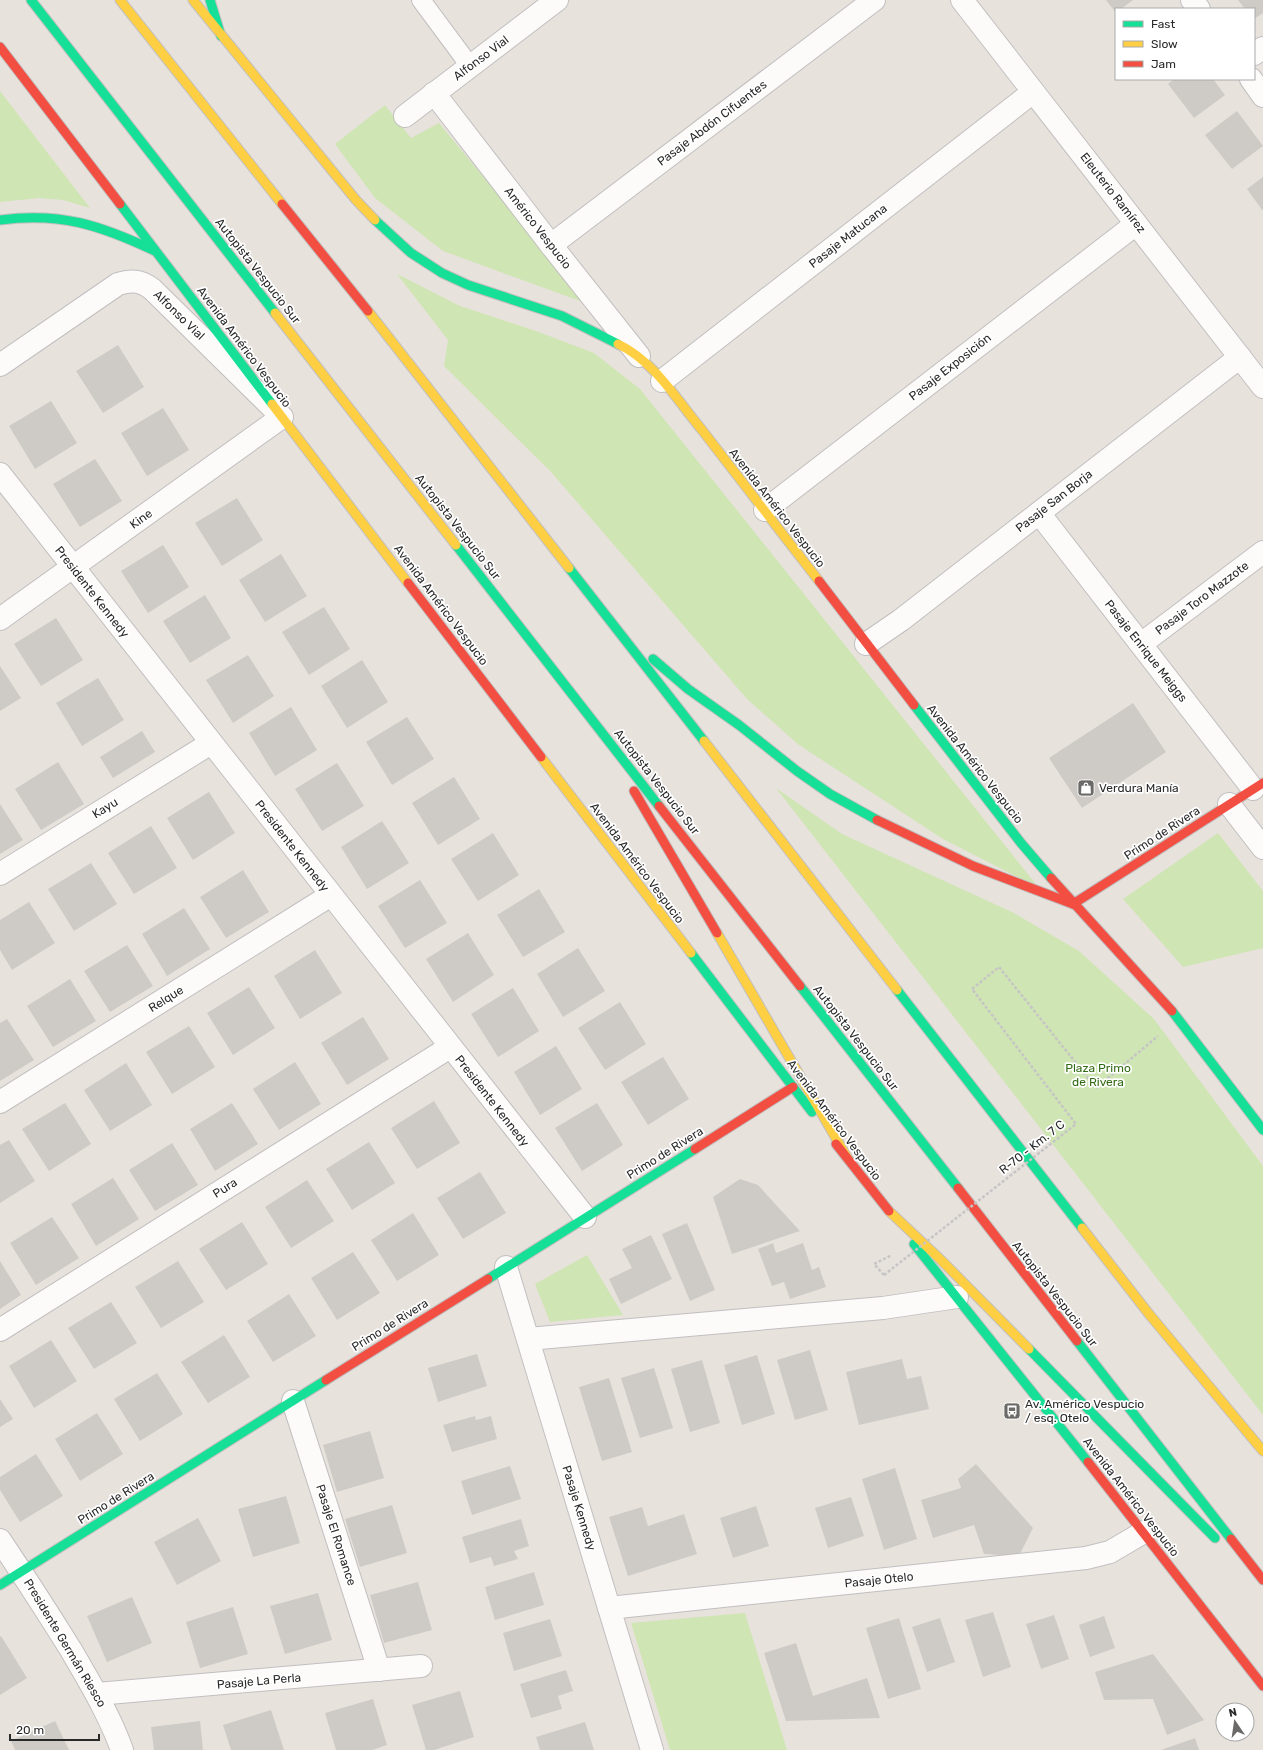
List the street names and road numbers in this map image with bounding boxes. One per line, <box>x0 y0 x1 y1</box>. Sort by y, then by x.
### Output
street label: Alfonso Vial <box>451 33 511 83</box>
street label: Pasaje Abdón Cifuentes <box>655 77 769 169</box>
street label: Eleuterio Ramírez <box>1077 150 1149 236</box>
street label: Américo Vespucio <box>502 184 574 272</box>
street label: Pasaje Matucana <box>806 201 890 271</box>
street label: Autopista Vespucio Sur <box>212 216 304 327</box>
street label: Avenida Américo Vespucio <box>194 284 294 410</box>
street label: Alfonso Vial <box>151 287 207 343</box>
street label: Pasaje Exposición <box>906 331 994 403</box>
street label: Avenida Américo Vespucio <box>726 446 828 570</box>
street label: Pasaje San Borja <box>1013 467 1095 535</box>
street label: Autopista Vespucio Sur <box>412 472 504 583</box>
street label: Kine <box>127 506 155 532</box>
street label: Avenida Américo Vespucio <box>391 542 491 668</box>
street label: Presidente Kennedy <box>52 544 132 641</box>
street label: Pasaje Toro Mazzote <box>1153 558 1252 638</box>
street label: Pasaje Enrique Meiggs <box>1102 597 1190 705</box>
street label: Avenida Américo Vespucio <box>924 702 1026 826</box>
street label: Autopista Vespucio Sur <box>611 727 703 838</box>
street label: Kayu <box>90 795 120 821</box>
street label: Presidente Kennedy <box>252 798 332 895</box>
street label: Avenida Américo Vespucio <box>587 800 687 926</box>
street label: Primo de Rivera <box>1122 803 1202 863</box>
street label: Relque <box>146 983 186 1015</box>
street label: Autopista Vespucio Sur <box>810 983 902 1094</box>
street label: Presidente Kennedy <box>452 1053 532 1150</box>
street label: Avenida Américo Vespucio <box>784 1057 884 1183</box>
street label: R-70 - Km. 7 C <box>997 1117 1067 1177</box>
street label: Primo de Rivera <box>624 1124 706 1182</box>
street label: Pura <box>210 1175 240 1201</box>
street label: Autopista Vespucio Sur <box>1009 1239 1101 1350</box>
street label: Primo de Rivera <box>349 1296 431 1354</box>
street label: Avenida Américo Vespucio <box>1080 1435 1182 1559</box>
street label: Pasaje Kennedy <box>559 1464 599 1553</box>
street label: Primo de Rivera <box>75 1469 157 1527</box>
street label: Pasaje El Romance <box>313 1483 359 1588</box>
street label: Pasaje Otelo <box>844 1569 914 1591</box>
street label: Presidente Germán Riesco <box>21 1576 109 1710</box>
street label: Pasaje La Perla <box>216 1670 302 1692</box>

